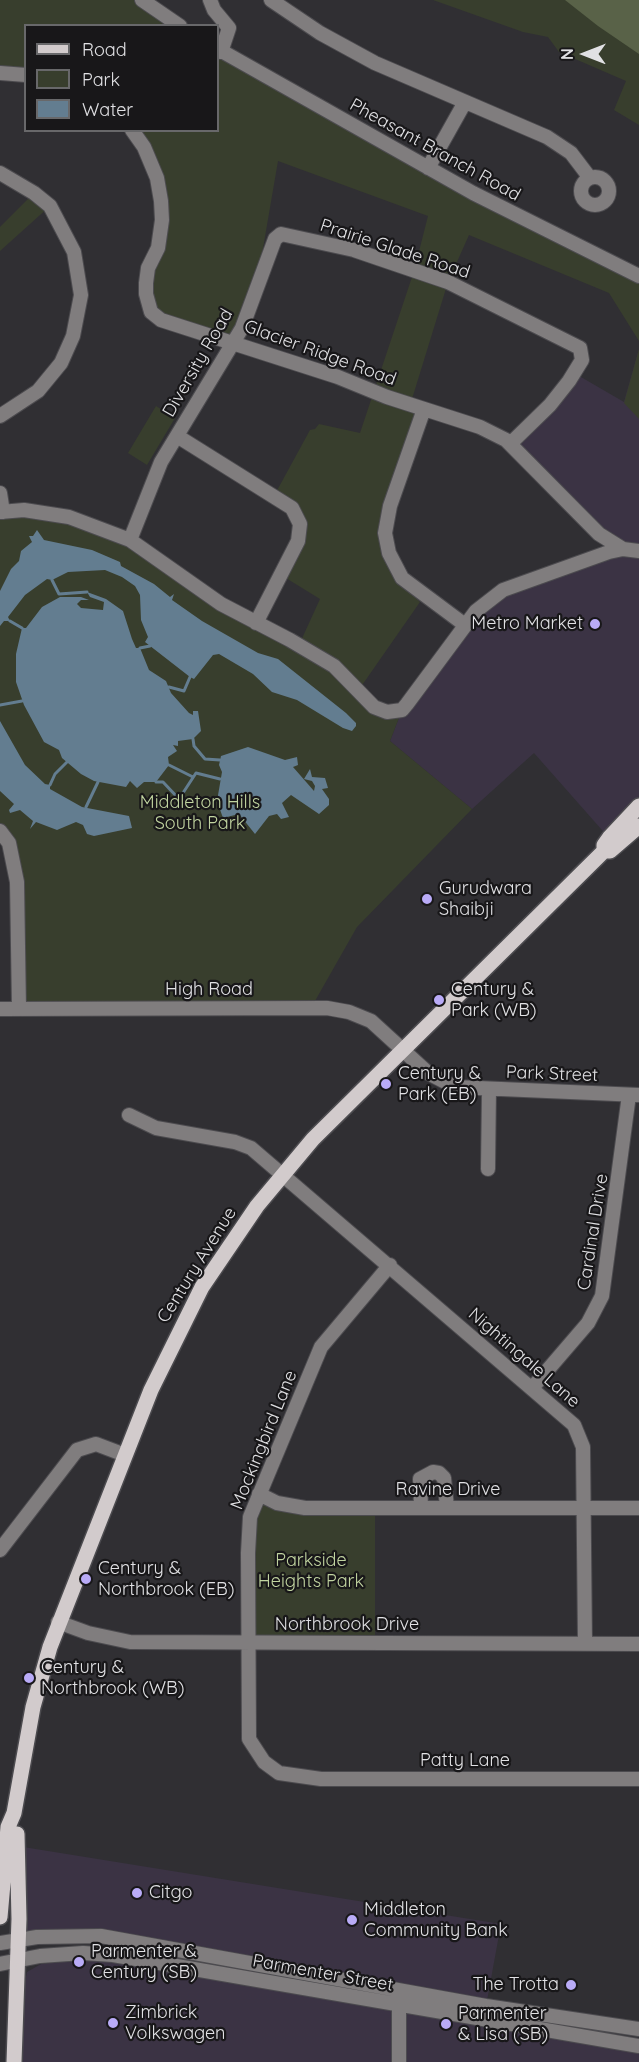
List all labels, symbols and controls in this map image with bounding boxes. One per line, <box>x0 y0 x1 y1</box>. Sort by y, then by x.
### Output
legend <box>24 24 219 132</box>
north arrow <box>555 24 615 84</box>
text: Road <box>82 38 127 61</box>
text: N <box>557 48 577 60</box>
text: Park <box>82 68 120 91</box>
street label: Pheasant Branch Road <box>346 94 524 206</box>
text: Water <box>82 98 133 121</box>
street label: Prairie Glade Road <box>317 215 473 283</box>
street label: Diversity Road <box>158 305 238 421</box>
street label: Glacier Ridge Road <box>241 315 399 391</box>
place label: Metro Market <box>471 613 583 635</box>
marker: Metro Market <box>588 617 602 631</box>
park label: Middleton Hills South Park <box>140 792 260 834</box>
place label: Gurudwara Shaibji <box>439 878 532 920</box>
marker: Gurudwara Shaibji <box>420 892 434 906</box>
street label: High Road <box>165 979 253 1001</box>
place label: Century & Park (WB) <box>451 979 537 1022</box>
marker: Century & Park (WB) <box>432 993 446 1007</box>
street label: Park Street <box>506 1062 598 1086</box>
place label: Century & Park (EB) <box>398 1063 481 1106</box>
marker: Century & Park (EB) <box>379 1077 393 1091</box>
street label: Cardinal Drive <box>573 1172 613 1292</box>
street label: Century Avenue <box>153 1203 241 1327</box>
street label: Nightingale Lane <box>464 1304 584 1412</box>
street label: Mockingbird Lane <box>226 1367 302 1513</box>
street label: Ravine Drive <box>395 1479 501 1501</box>
park label: Parkside Heights Park <box>258 1550 364 1592</box>
place label: Century & Northbrook (EB) <box>98 1558 234 1600</box>
marker: Century & Northbrook (EB) <box>79 1572 93 1586</box>
street label: Northbrook Drive <box>275 1614 419 1636</box>
place label: Century & Northbrook (WB) <box>41 1657 185 1700</box>
marker: Century & Northbrook (WB) <box>22 1671 36 1685</box>
street label: Patty Lane <box>420 1750 510 1772</box>
place label: Citgo <box>149 1882 192 1904</box>
marker: Citgo <box>130 1886 144 1900</box>
place label: Middleton Community Bank <box>364 1899 508 1942</box>
marker: Middleton Community Bank <box>345 1913 359 1927</box>
place label: Parmenter & Century (SB) <box>91 1941 197 1984</box>
street label: Parmenter Street <box>251 1950 395 1996</box>
marker: Parmenter & Century (SB) <box>72 1955 86 1969</box>
place label: The Trotta <box>473 1974 559 1996</box>
marker: The Trotta <box>564 1978 578 1992</box>
place label: Zimbrick Volkswagen <box>125 2002 226 2044</box>
place label: Parmenter & Lisa (SB) <box>458 2003 548 2046</box>
marker: Zimbrick Volkswagen <box>106 2016 120 2030</box>
marker: Parmenter & Lisa (SB) <box>439 2017 453 2031</box>

